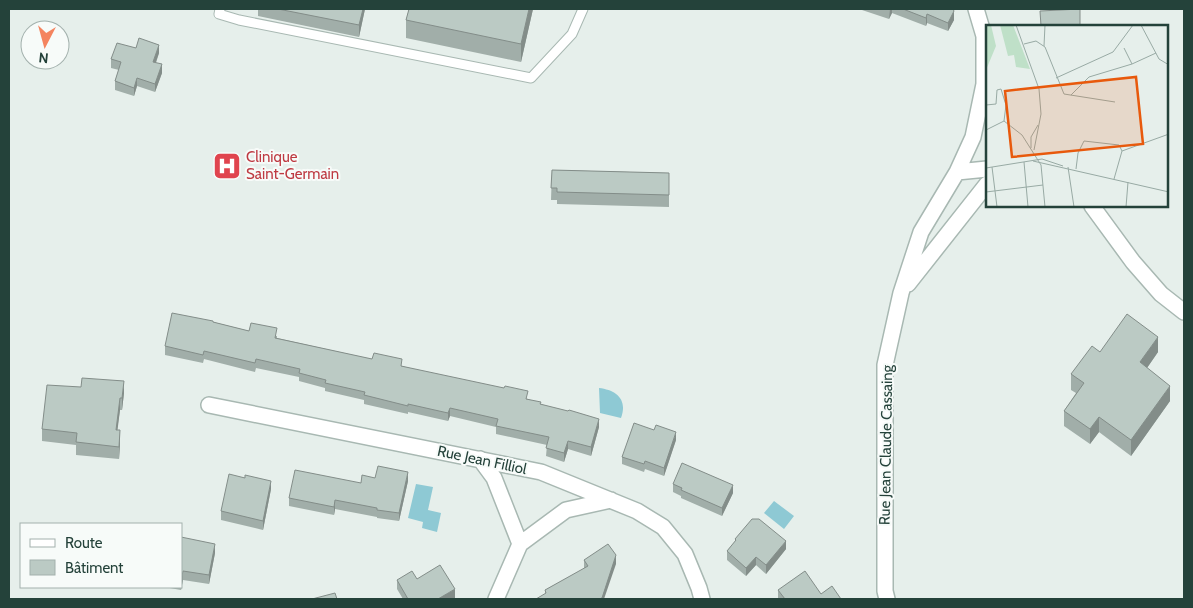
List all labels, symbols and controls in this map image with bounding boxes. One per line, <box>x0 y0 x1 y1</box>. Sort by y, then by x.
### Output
north arrow <box>20 20 70 70</box>
inset map <box>986 25 1168 208</box>
text: N <box>38 48 50 67</box>
place label: Clinique Saint-Germain <box>246 148 339 183</box>
hospital icon: Clinique Saint-Germain <box>212 151 242 181</box>
street label: Rue Jean Claude Cassaing <box>876 364 896 525</box>
street label: Rue Jean Filliol <box>436 442 529 478</box>
legend <box>20 523 182 588</box>
text: Route <box>65 534 103 552</box>
text: Bâtiment <box>65 559 123 577</box>

